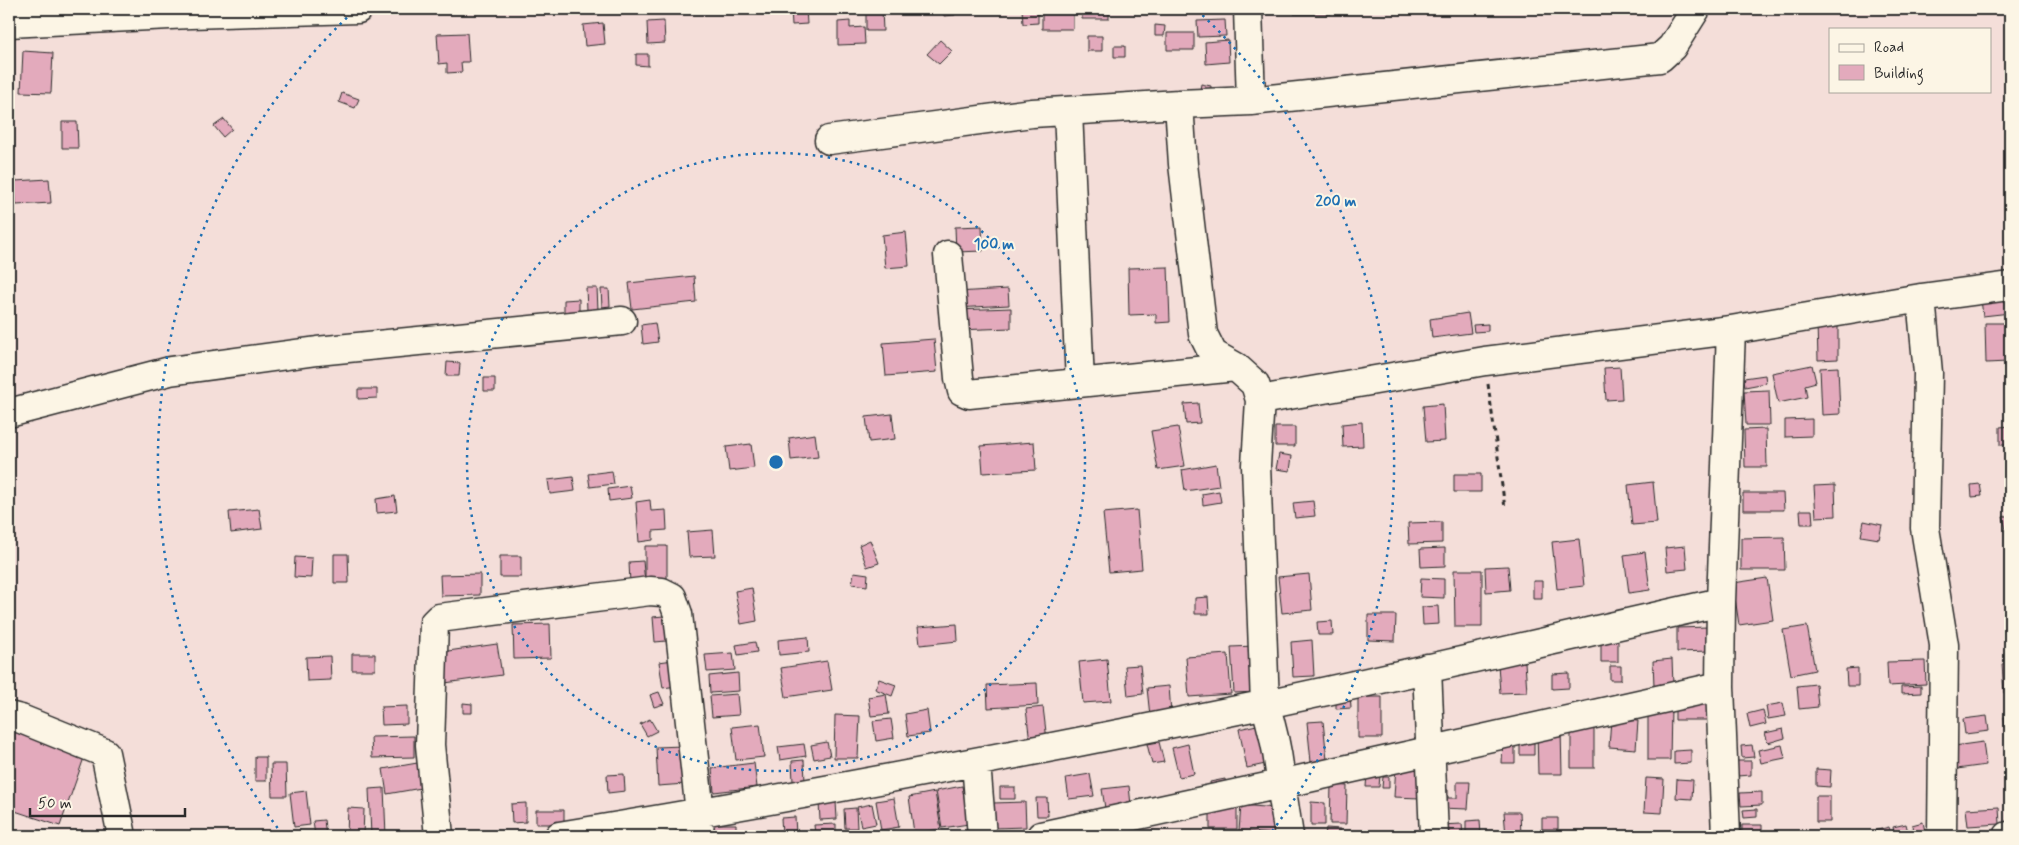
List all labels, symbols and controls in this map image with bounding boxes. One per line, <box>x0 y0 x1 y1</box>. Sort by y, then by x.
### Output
legend <box>1829 28 1992 92</box>
text: Road <box>1874 38 1904 58</box>
text: Building <box>1874 64 1924 85</box>
text: 200 m <box>1316 192 1357 212</box>
text: 100 m <box>974 235 1014 255</box>
centre of rings <box>767 453 785 471</box>
scale bar <box>30 785 185 817</box>
text: 50 m <box>38 794 72 814</box>

